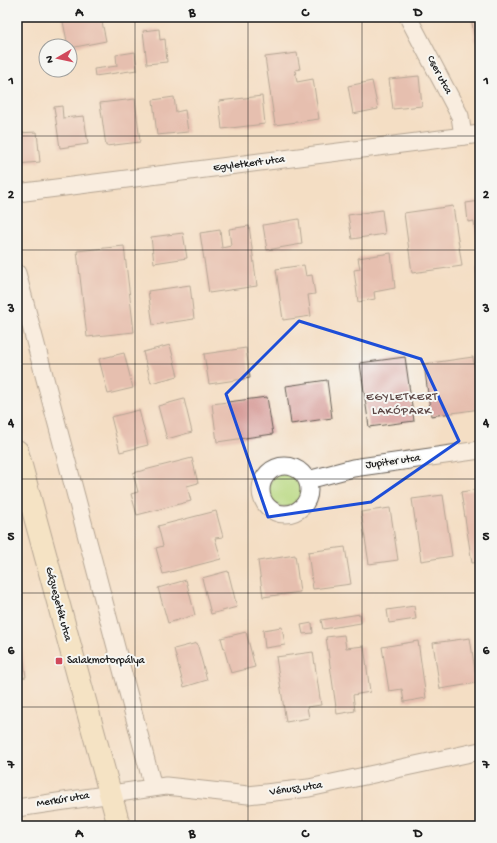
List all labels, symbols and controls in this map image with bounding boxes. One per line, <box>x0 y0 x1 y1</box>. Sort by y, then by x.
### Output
text: A <box>74 6 84 21</box>
text: B <box>188 6 197 21</box>
text: C <box>300 6 310 21</box>
text: D <box>413 6 423 21</box>
north arrow <box>38 38 78 78</box>
street label: Cser utca <box>424 54 455 97</box>
text: N <box>44 55 57 64</box>
text: 1 <box>7 74 14 89</box>
text: 1 <box>482 74 489 89</box>
street label: Egyletkert utca <box>212 154 286 174</box>
text: 2 <box>8 188 15 203</box>
text: 2 <box>483 188 490 203</box>
text: 3 <box>7 302 15 317</box>
text: 3 <box>482 302 490 317</box>
district label: EGYLETKERT LAKÓPARK <box>366 391 438 419</box>
text: 4 <box>7 416 15 431</box>
text: 4 <box>482 416 490 431</box>
street label: Jupiter utca <box>365 452 422 472</box>
text: 5 <box>8 530 15 545</box>
text: 5 <box>483 530 490 545</box>
street label: Gázvezeték utca <box>42 566 74 643</box>
text: 6 <box>8 644 15 659</box>
text: 6 <box>483 644 490 659</box>
place label: Salakmotorpálya <box>67 655 146 667</box>
marker: Salakmotorpálya <box>54 656 64 666</box>
text: 7 <box>7 758 16 773</box>
text: 7 <box>482 758 491 773</box>
street label: Vénusz utca <box>268 779 324 799</box>
street label: Merkúr utca <box>36 790 91 810</box>
text: A <box>74 827 84 842</box>
text: B <box>188 827 197 842</box>
text: C <box>300 827 310 842</box>
text: D <box>413 827 423 842</box>

